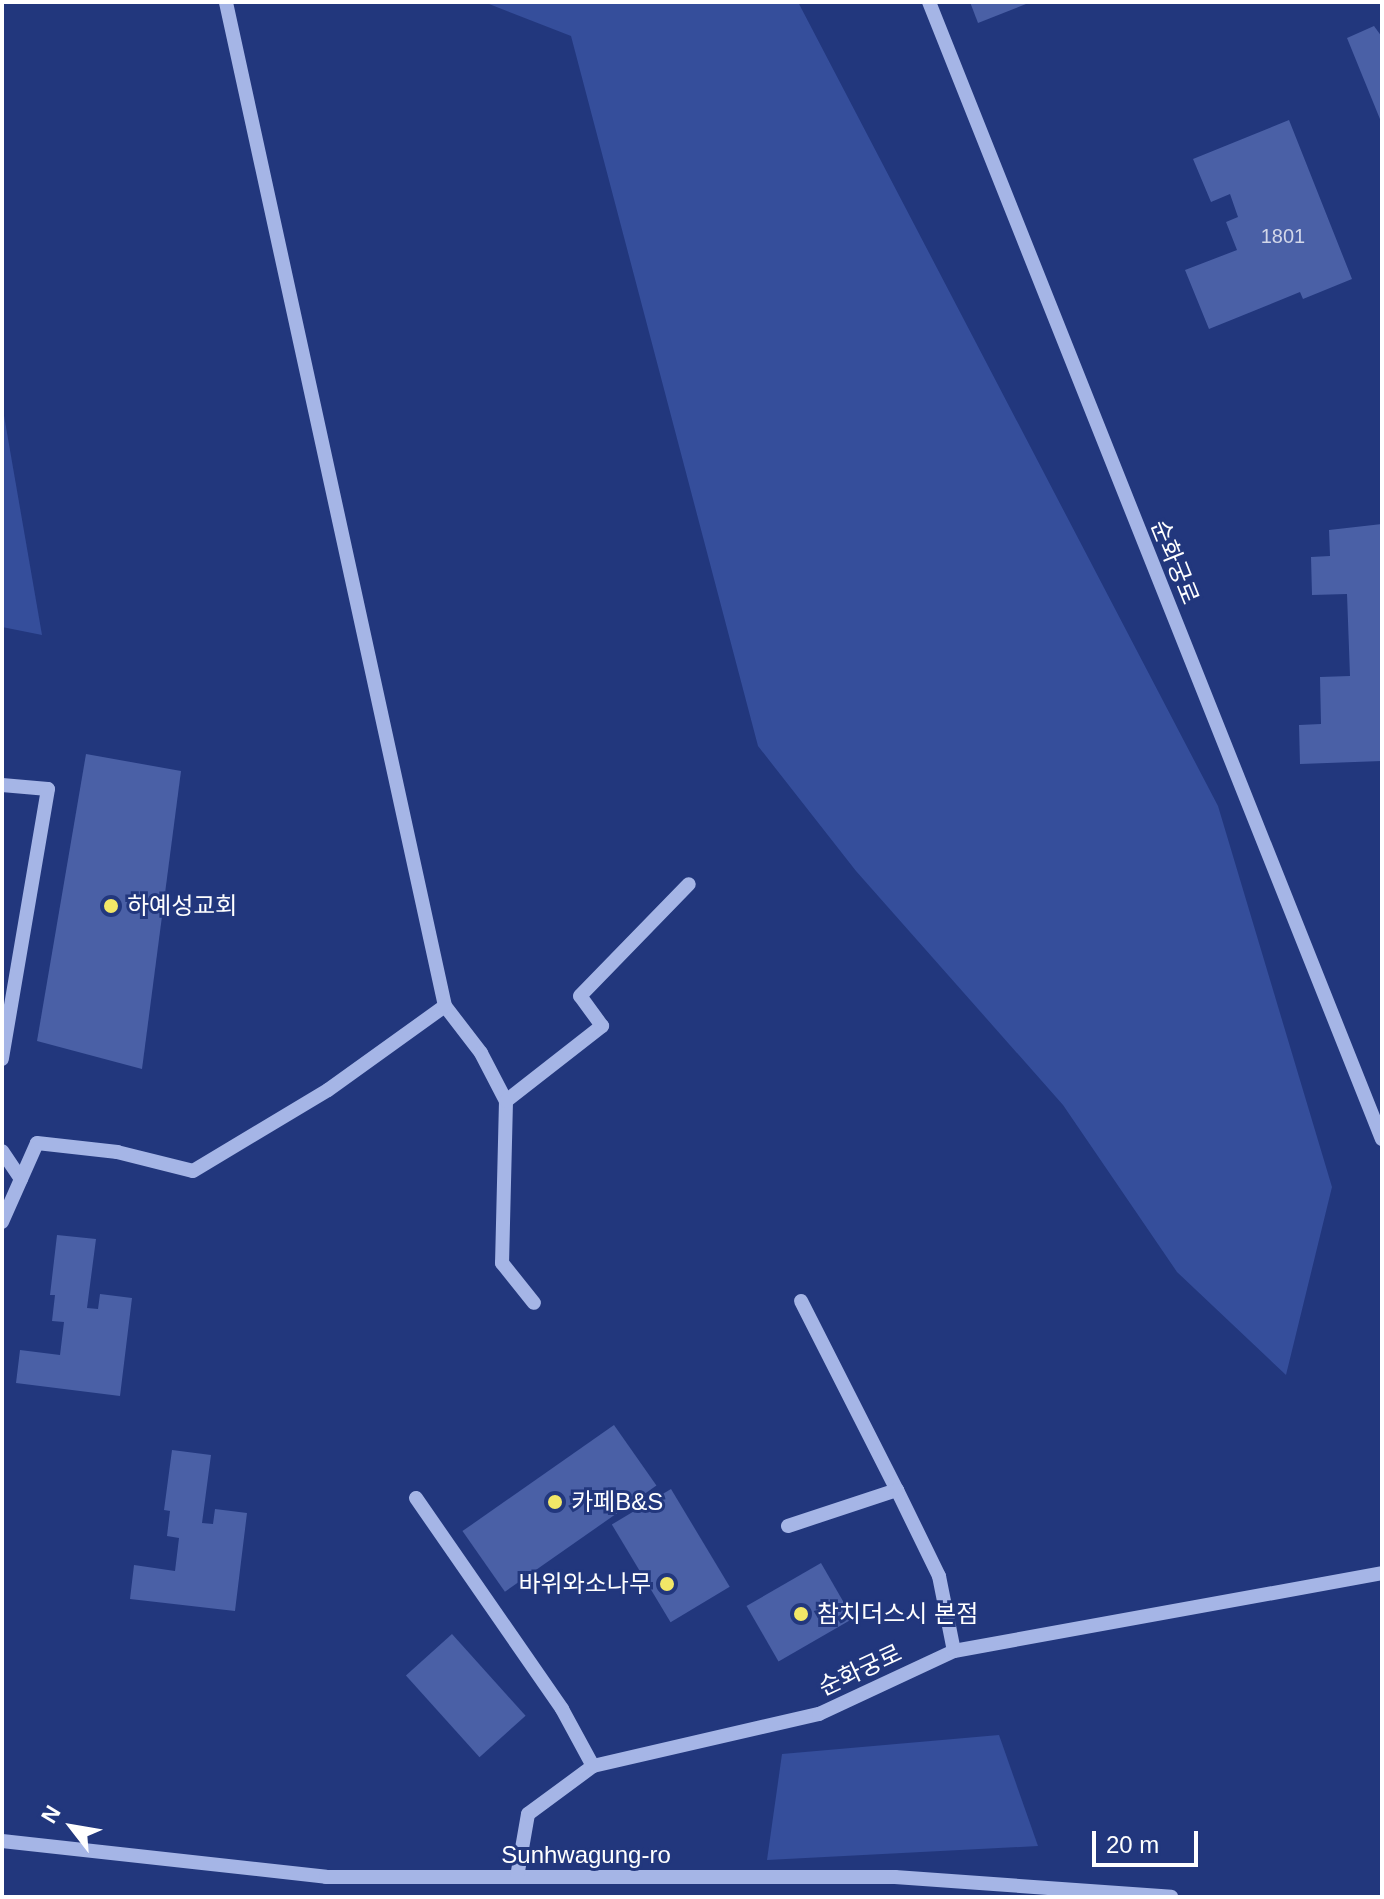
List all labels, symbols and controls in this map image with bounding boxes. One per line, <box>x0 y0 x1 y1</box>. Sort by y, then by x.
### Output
house number: 1801 <box>1261 224 1305 248</box>
street label: 순화궁로 <box>1145 516 1205 608</box>
place label: 하예성교회 <box>127 892 237 920</box>
marker: 하예성교회 <box>102 897 120 915</box>
place label: 카페B&S <box>571 1488 663 1516</box>
marker: 카페B&S <box>546 1493 564 1511</box>
place label: 바위와소나무 <box>519 1570 651 1598</box>
marker: 바위와소나무 <box>658 1575 676 1593</box>
place label: 참치더스시 본점 <box>817 1600 978 1628</box>
marker: 참치더스시 본점 <box>792 1605 810 1623</box>
street label: 순화궁로 <box>814 1638 906 1702</box>
north arrow <box>32 1787 112 1867</box>
text: N <box>36 1801 66 1828</box>
scale bar <box>1096 1815 1202 1865</box>
text: 20 m <box>1106 1831 1159 1858</box>
street label: Sunhwagung-ro <box>501 1841 671 1869</box>

